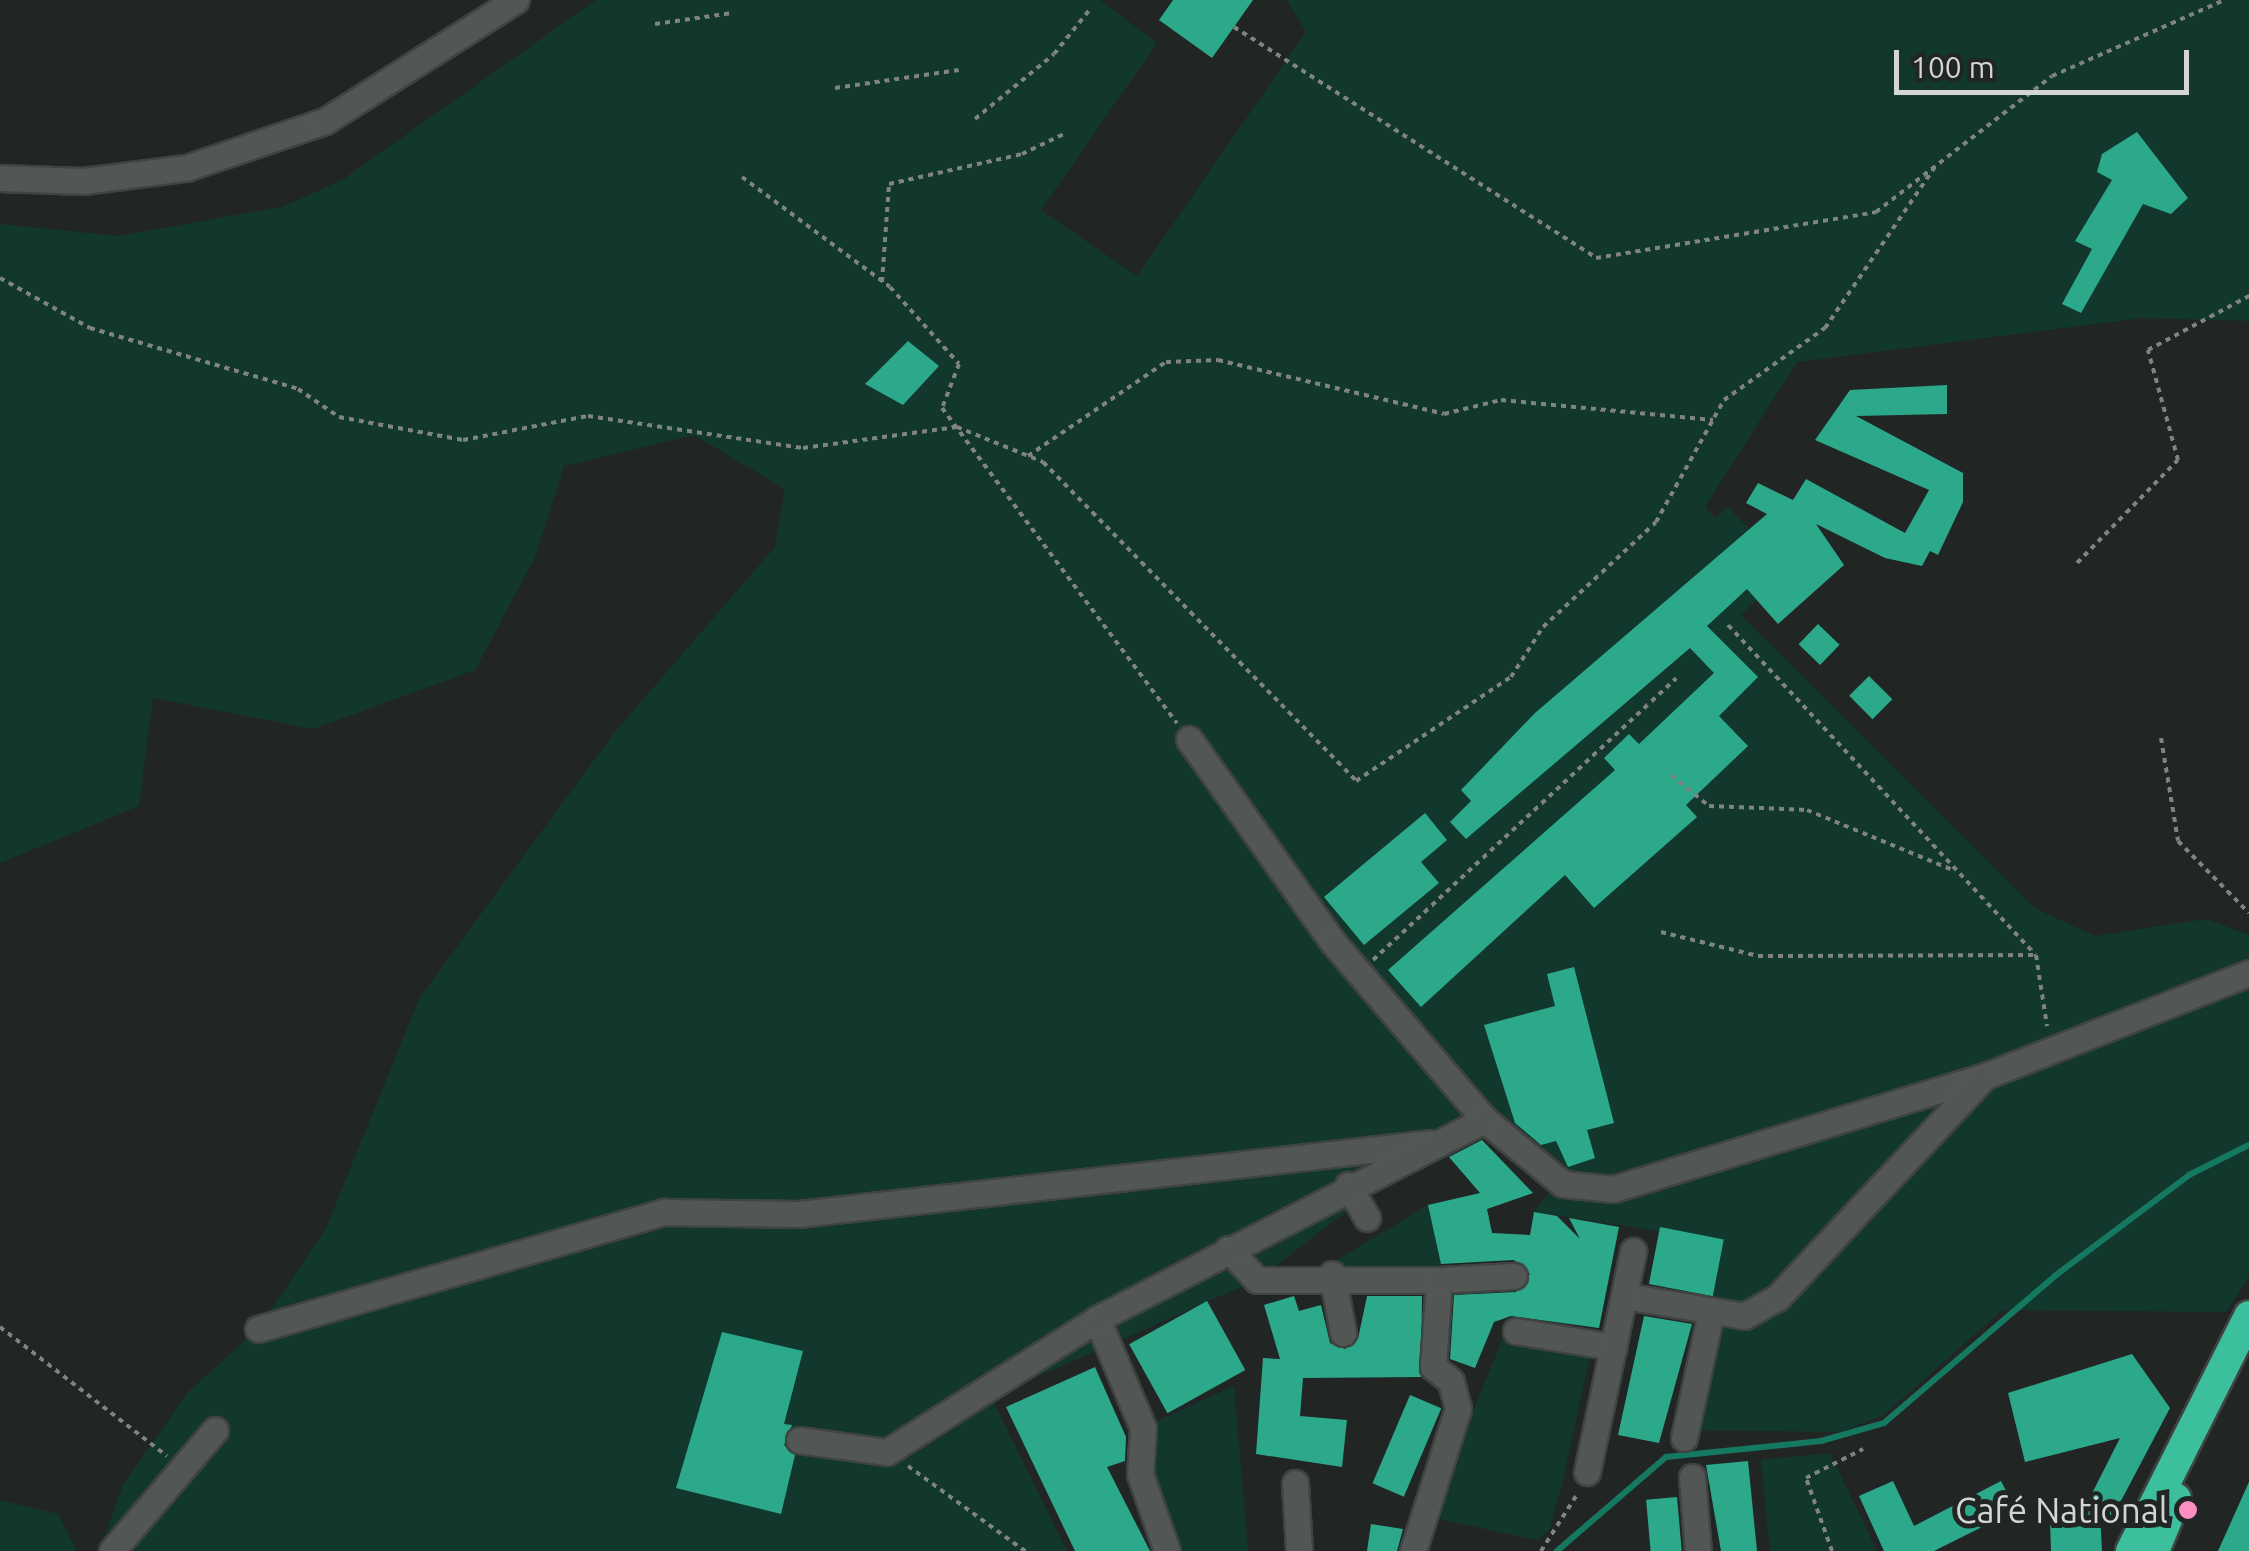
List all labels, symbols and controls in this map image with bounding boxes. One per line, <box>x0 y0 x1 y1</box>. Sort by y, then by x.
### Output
scale bar <box>1899 30 2194 92</box>
text: 100 m <box>1911 50 1995 84</box>
place label: Café National <box>1955 1489 2168 1531</box>
marker: Café National <box>2177 1499 2199 1521</box>

